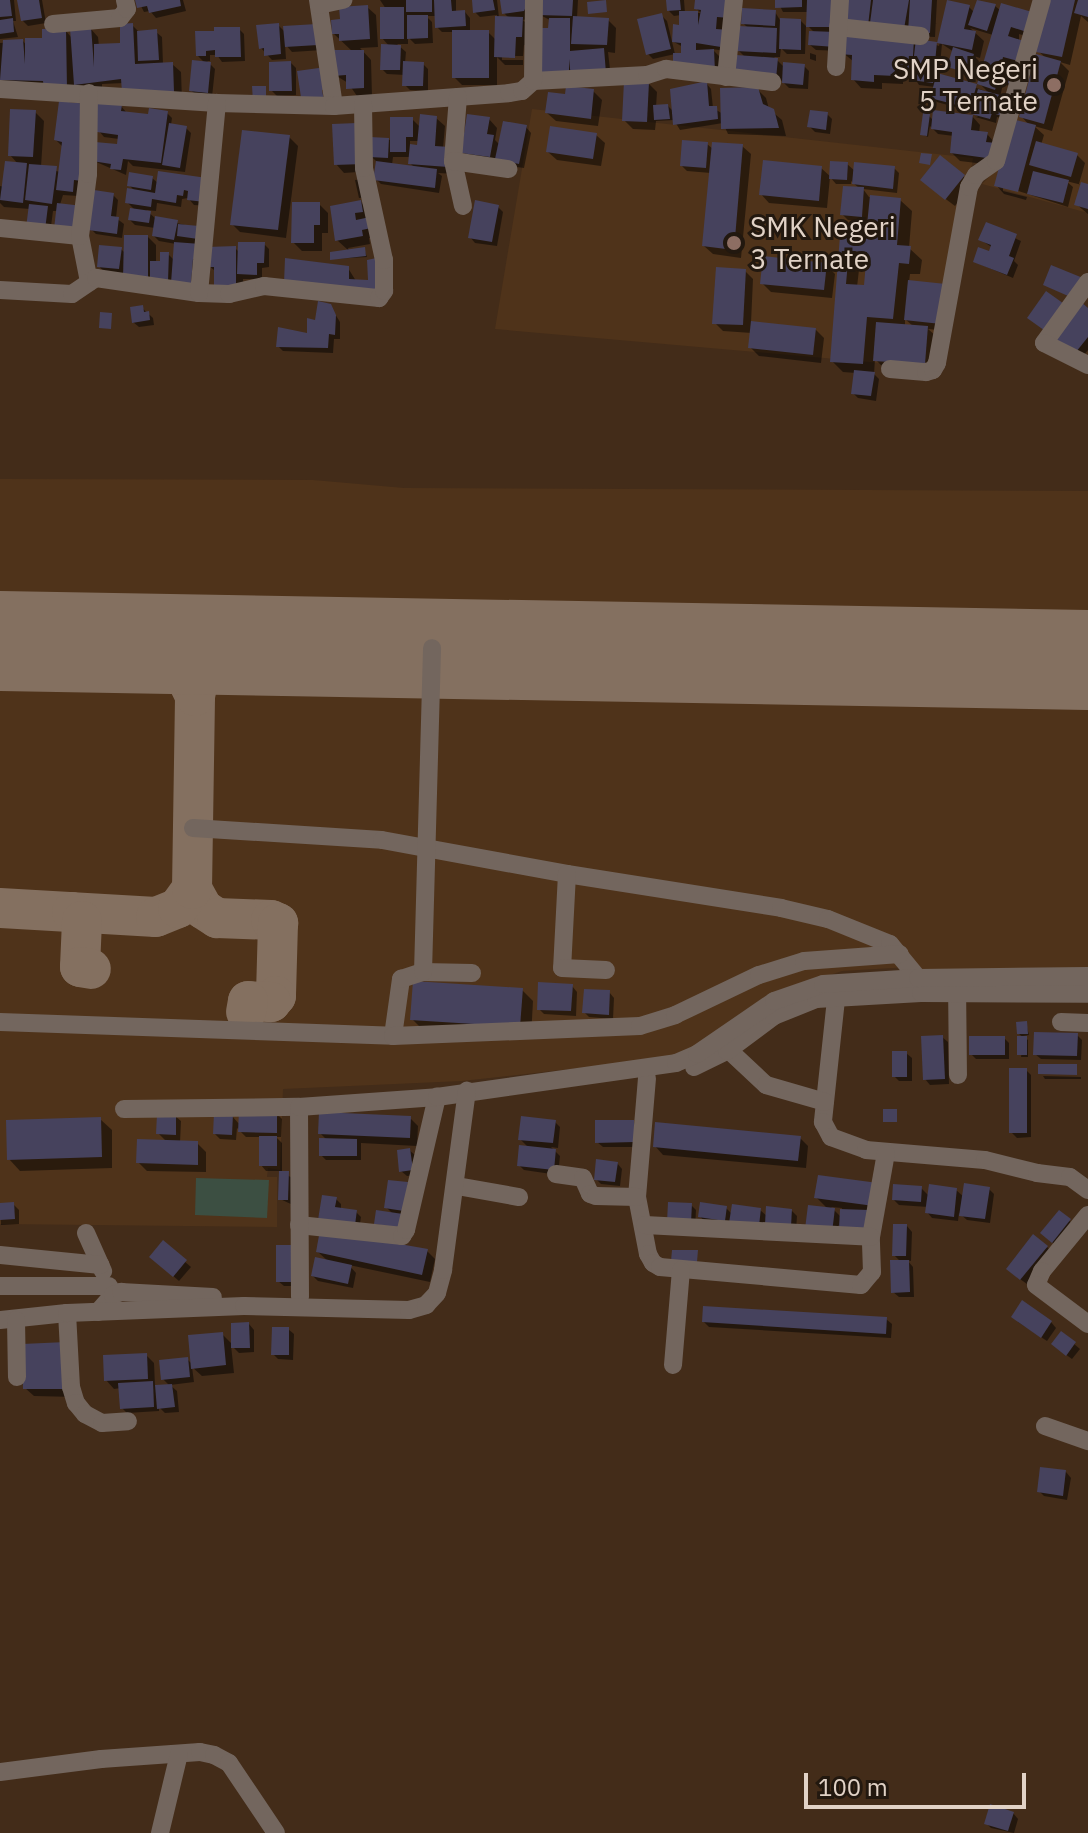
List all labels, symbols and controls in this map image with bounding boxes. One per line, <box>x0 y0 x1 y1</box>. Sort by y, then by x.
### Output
place label: SMP Negeri 5 Ternate <box>893 52 1038 118</box>
marker: SMP Negeri 5 Ternate <box>1045 76 1063 94</box>
place label: SMK Negeri 3 Ternate <box>750 210 896 276</box>
marker: SMK Negeri 3 Ternate <box>725 234 743 252</box>
scale bar <box>808 1757 1030 1807</box>
text: 100 m <box>818 1771 888 1803</box>

